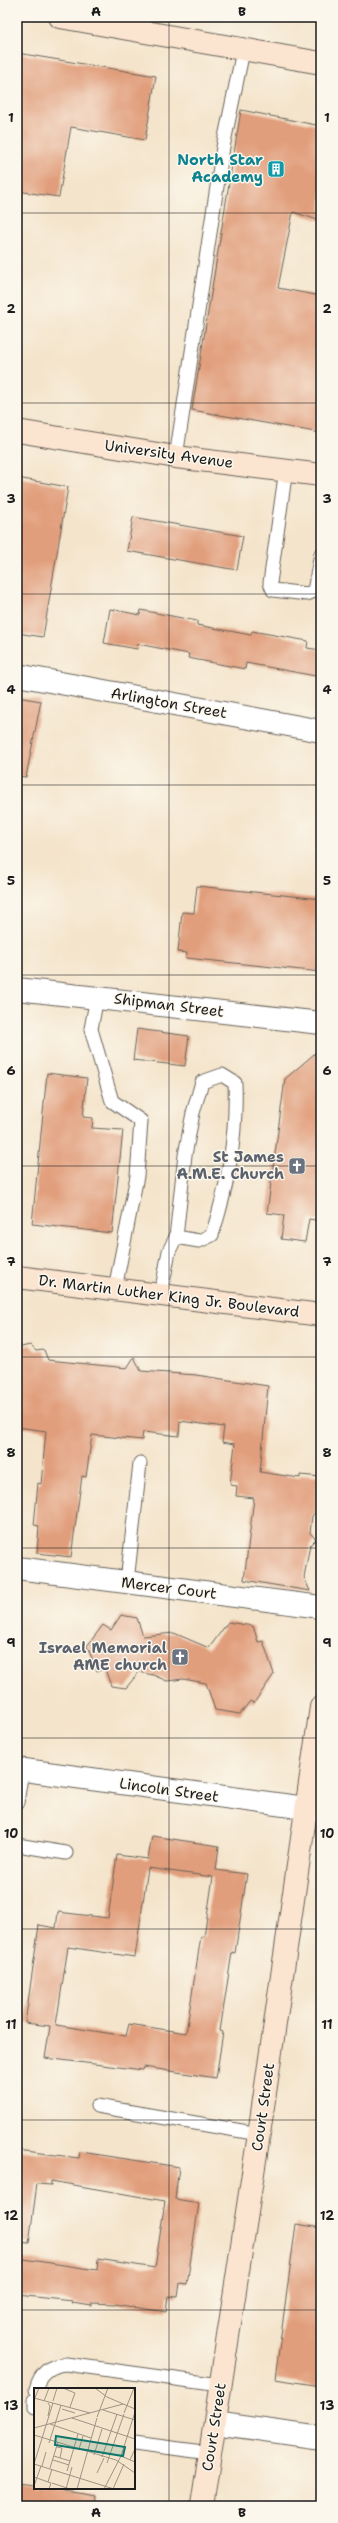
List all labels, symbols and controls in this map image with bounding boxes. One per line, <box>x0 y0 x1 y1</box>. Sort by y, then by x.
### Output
text: A <box>91 3 101 20</box>
text: B <box>238 3 246 20</box>
text: 1 <box>8 109 14 126</box>
text: 1 <box>324 109 330 126</box>
place label: North Star Academy <box>177 150 263 187</box>
building icon: North Star Academy <box>266 159 286 179</box>
text: 2 <box>6 300 16 317</box>
text: 2 <box>322 300 332 317</box>
street label: University Avenue <box>103 435 235 473</box>
text: 3 <box>6 490 16 507</box>
text: 3 <box>322 490 332 507</box>
text: 4 <box>6 681 16 698</box>
text: 4 <box>322 681 332 698</box>
street label: Arlington Street <box>109 683 229 723</box>
text: 5 <box>7 872 15 889</box>
text: 5 <box>323 872 331 889</box>
street label: Shipman Street <box>113 988 225 1022</box>
text: 6 <box>6 1062 16 1079</box>
text: 6 <box>322 1062 332 1079</box>
place label: St James A.M.E. Church <box>176 1147 284 1184</box>
church icon: St James A.M.E. Church <box>287 1156 307 1176</box>
text: 7 <box>6 1253 16 1270</box>
text: 7 <box>322 1253 332 1270</box>
street label: Dr. Martin Luther King Jr. Boulevard <box>37 1270 301 1322</box>
text: 8 <box>6 1444 16 1461</box>
text: 8 <box>322 1444 332 1461</box>
street label: Mercer Court <box>120 1572 218 1604</box>
text: 9 <box>6 1634 16 1651</box>
text: 9 <box>322 1634 332 1651</box>
place label: Israel Memorial AME church <box>39 1638 167 1675</box>
church icon: Israel Memorial AME church <box>170 1647 190 1667</box>
street label: Lincoln Street <box>118 1773 220 1807</box>
text: 10 <box>4 1825 18 1842</box>
text: 10 <box>320 1825 334 1842</box>
text: 11 <box>5 2016 17 2033</box>
text: 11 <box>321 2016 333 2033</box>
street label: Court Street <box>247 2062 279 2152</box>
text: 12 <box>4 2207 18 2224</box>
text: 12 <box>320 2207 334 2224</box>
street label: Court Street <box>197 2382 231 2472</box>
inset map <box>34 2388 135 2489</box>
text: 13 <box>4 2397 18 2414</box>
text: 13 <box>320 2397 334 2414</box>
text: A <box>91 2504 101 2521</box>
text: B <box>238 2504 246 2521</box>

